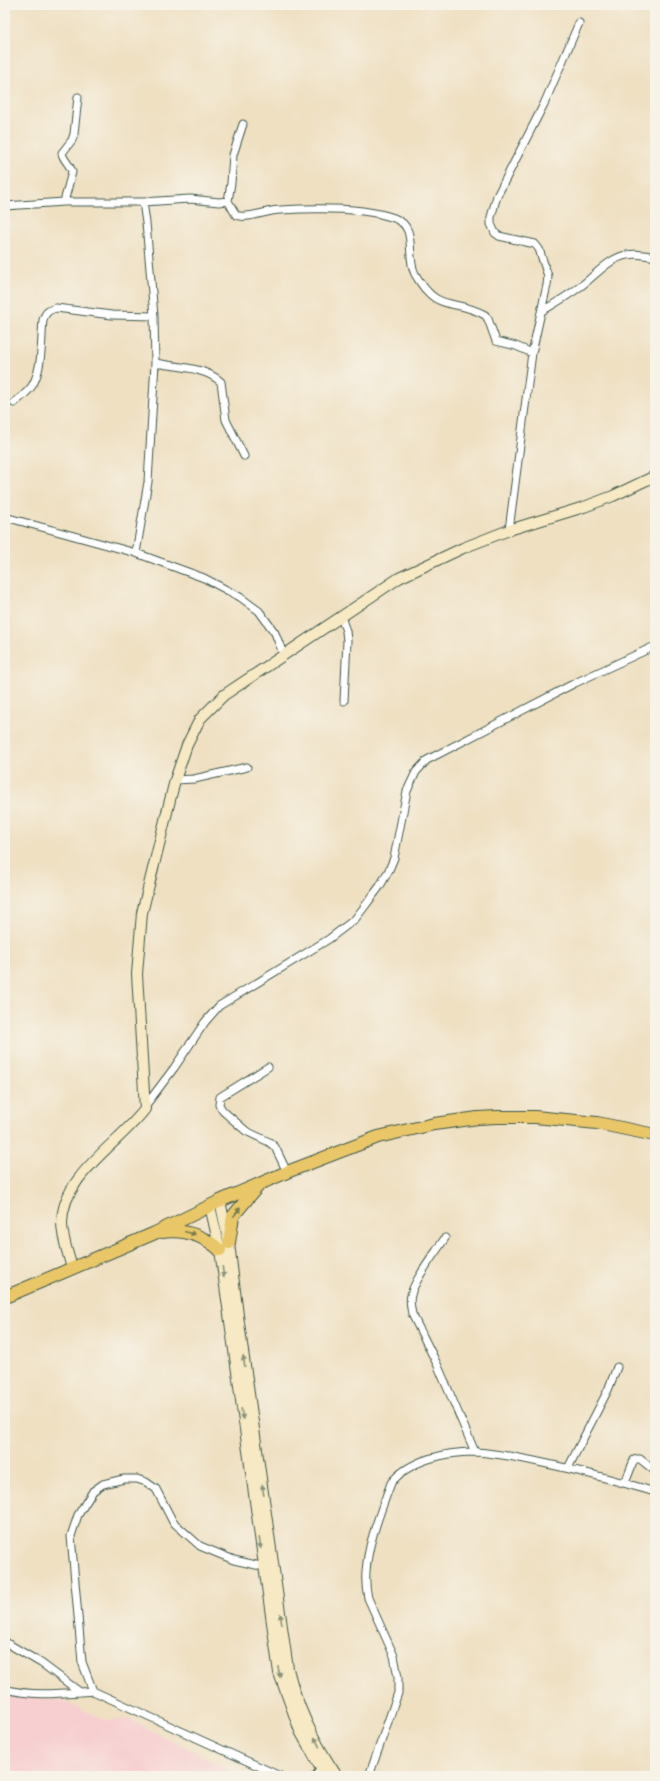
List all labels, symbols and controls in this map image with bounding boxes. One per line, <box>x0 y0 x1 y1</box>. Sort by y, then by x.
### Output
one-way arrow <box>233 1206 241 1217</box>
one-way arrow <box>183 1231 196 1237</box>
one-way arrow <box>220 1266 226 1278</box>
one-way arrow <box>241 1355 247 1367</box>
one-way arrow <box>239 1408 245 1420</box>
one-way arrow <box>260 1484 266 1496</box>
one-way arrow <box>257 1537 263 1549</box>
one-way arrow <box>277 1613 283 1625</box>
one-way arrow <box>276 1666 282 1678</box>
one-way arrow <box>314 1737 320 1748</box>

